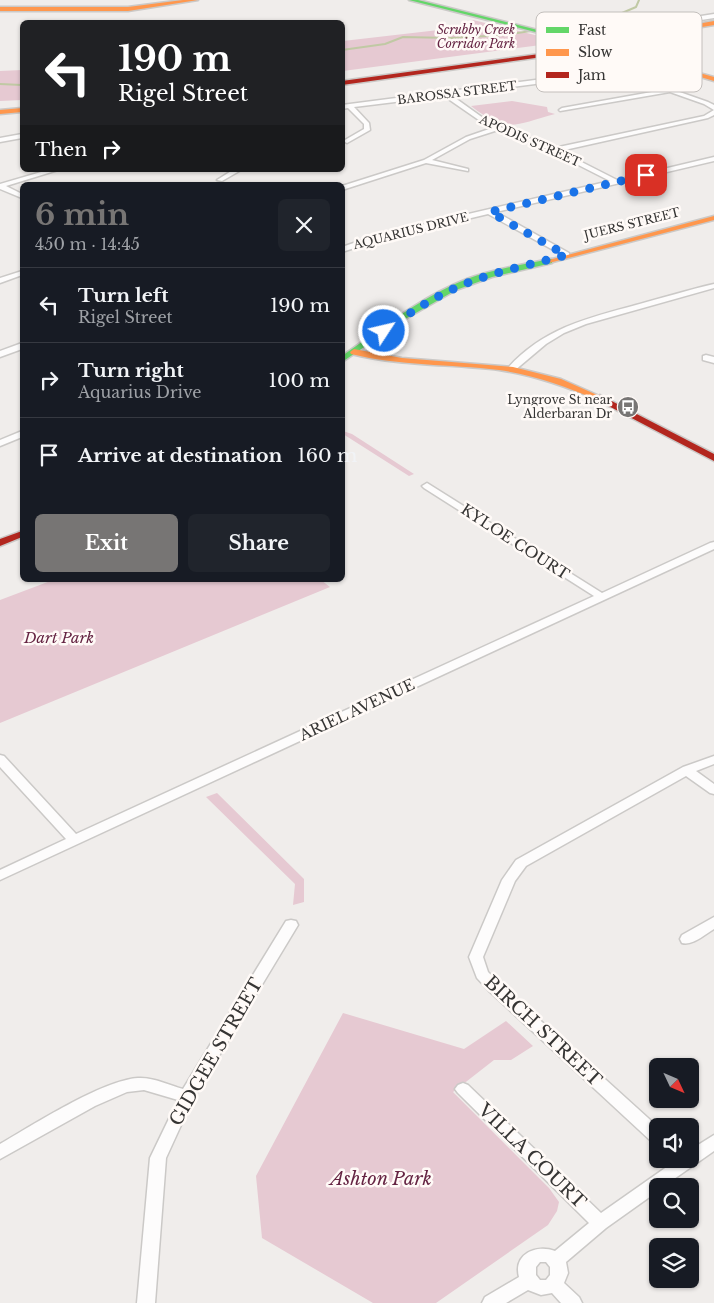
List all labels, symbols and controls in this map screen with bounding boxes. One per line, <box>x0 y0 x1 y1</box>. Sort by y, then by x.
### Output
legend <box>536 12 702 92</box>
text: Fast <box>578 21 607 39</box>
park label: Scrubby Creek Corridor Park <box>437 22 515 51</box>
text: 190 m <box>118 37 231 80</box>
icon: left <box>35 40 100 105</box>
text: Slow <box>578 43 612 61</box>
text: Jam <box>576 66 606 84</box>
street label: BAROSSA STREET <box>396 78 518 107</box>
text: Rigel Street <box>118 80 248 107</box>
street label: APODIS STREET <box>476 111 583 170</box>
icon: right <box>97 135 125 163</box>
text: Then <box>35 138 87 161</box>
pin <box>625 154 667 196</box>
icon: arrive <box>632 161 660 189</box>
text: 6 min <box>35 196 129 233</box>
button: close <box>278 199 330 251</box>
street label: JUERS STREET <box>580 204 682 243</box>
street label: AQUARIUS DRIVE <box>351 209 470 252</box>
text: 450 m · 14:45 <box>35 234 140 254</box>
text: Turn left <box>78 284 169 307</box>
icon: left <box>35 291 63 319</box>
text: 190 m <box>270 294 330 317</box>
position arrow <box>357 304 409 356</box>
text: Rigel Street <box>78 307 173 327</box>
text: Turn right <box>78 359 184 382</box>
icon: right <box>35 366 63 394</box>
text: 100 m <box>269 369 330 392</box>
text: Aquarius Drive <box>78 382 202 402</box>
place label: Lyngrove St near Alderbaran Dr <box>507 392 612 421</box>
bus stop icon: Lyngrove St near Alderbaran Dr <box>616 395 640 419</box>
icon: arrive <box>35 441 63 469</box>
text: Arrive at destination <box>78 444 282 467</box>
text: 160 m <box>297 444 357 467</box>
street label: KYLOE COURT <box>458 500 573 584</box>
button: Exit <box>35 514 178 572</box>
button: Share <box>188 514 330 572</box>
park label: Dart Park <box>23 628 94 647</box>
street label: ARIEL AVENUE <box>295 674 418 745</box>
street label: BIRCH STREET <box>480 971 607 1091</box>
street label: GIDGEE STREET <box>165 974 267 1130</box>
north arrow <box>649 1058 699 1108</box>
map controls <box>649 1058 699 1288</box>
street label: VILLA COURT <box>473 1098 591 1213</box>
button: sound <box>649 1118 699 1168</box>
park label: Ashton Park <box>328 1168 432 1190</box>
button: search <box>649 1178 699 1228</box>
button: layers <box>649 1238 699 1288</box>

